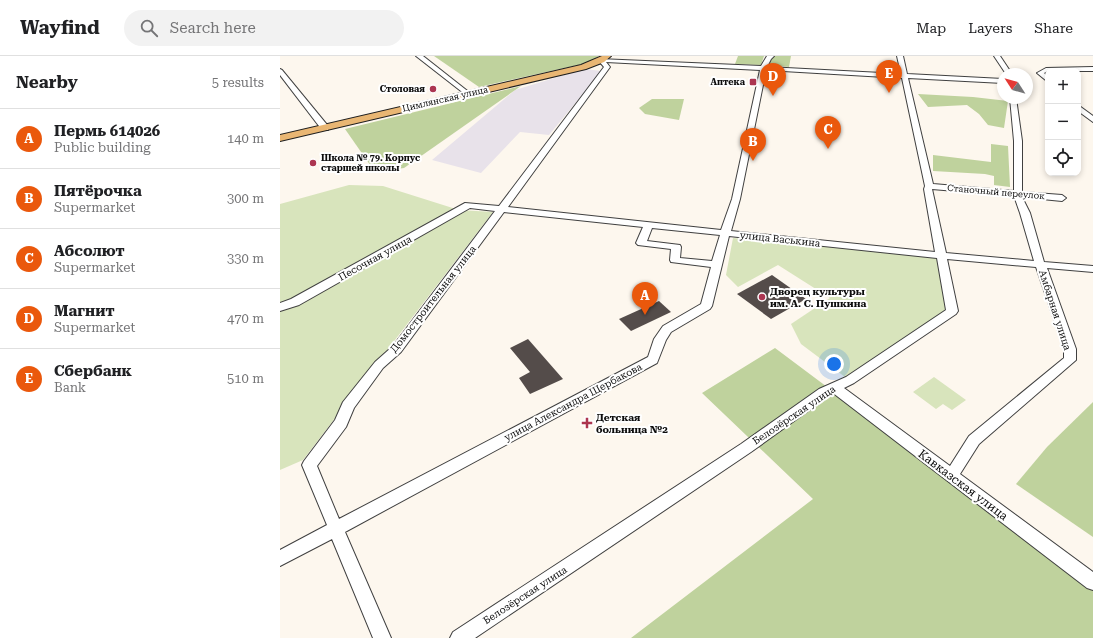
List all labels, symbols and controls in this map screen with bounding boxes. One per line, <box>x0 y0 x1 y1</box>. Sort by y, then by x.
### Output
search box <box>124 10 404 46</box>
text: Wayfind <box>20 16 100 39</box>
icon: search <box>138 17 160 39</box>
text: Search here <box>170 19 256 37</box>
text: Map <box>916 20 946 36</box>
text: Layers <box>968 20 1012 36</box>
text: Share <box>1034 20 1073 36</box>
pin: E <box>876 60 902 93</box>
pin: D <box>760 63 786 96</box>
north arrow <box>997 68 1033 104</box>
map controls <box>1045 68 1081 176</box>
button: + <box>1045 68 1081 104</box>
text: Nearby <box>16 72 78 92</box>
text: 5 results <box>212 75 264 90</box>
place label: Аптека <box>710 77 746 87</box>
marker: Аптека <box>748 77 758 87</box>
place label: Столовая <box>380 84 425 94</box>
street label: Цимлянская улица <box>401 84 489 114</box>
marker: Столовая <box>428 84 438 94</box>
button: − <box>1045 104 1081 140</box>
pin: C <box>815 116 841 149</box>
text: Пермь 614026 <box>54 122 160 140</box>
pin: B <box>740 128 766 161</box>
text: A <box>24 131 34 146</box>
text: 140 m <box>227 131 264 146</box>
text: Public building <box>54 140 151 155</box>
button: locate <box>1045 140 1081 176</box>
place label: Школа № 79. Корпус старшей школы <box>321 153 420 173</box>
marker: Школа № 79. Корпус старшей школы <box>308 158 318 168</box>
text: Пятёрочка <box>54 182 142 200</box>
street label: Станочный переулок <box>947 183 1046 201</box>
text: B <box>24 191 34 206</box>
text: 300 m <box>227 191 264 206</box>
text: Supermarket <box>54 200 135 215</box>
street label: улица Васькина <box>739 229 821 249</box>
street label: Песочная улица <box>336 233 414 283</box>
text: Абсолют <box>54 242 125 260</box>
street label: Домостроительная улица <box>388 243 478 355</box>
text: C <box>24 251 34 266</box>
text: 330 m <box>227 251 264 266</box>
text: Supermarket <box>54 260 135 275</box>
street label: Амбарная улица <box>1037 268 1073 352</box>
pin: A <box>632 282 658 315</box>
place label: Дворец культуры им. А. С. Пушкина <box>770 286 866 309</box>
marker: Дворец культуры им. А. С. Пушкина <box>757 292 767 302</box>
text: Магнит <box>54 302 115 320</box>
text: D <box>24 311 34 326</box>
text: 470 m <box>227 311 264 326</box>
text: Supermarket <box>54 320 135 335</box>
your location <box>824 354 844 374</box>
street label: улица Александра Щербакова <box>502 361 644 443</box>
text: Сбербанк <box>54 362 132 380</box>
text: E <box>25 371 33 386</box>
text: 510 m <box>227 371 264 386</box>
text: Bank <box>54 380 86 395</box>
street label: Белозёрская улица <box>751 383 838 447</box>
place label: Детская больница №2 <box>596 412 668 435</box>
marker: Детская больница №2 <box>581 417 593 429</box>
street label: Кавказская улица <box>915 447 1011 524</box>
street label: Белозёрская улица <box>481 564 569 626</box>

